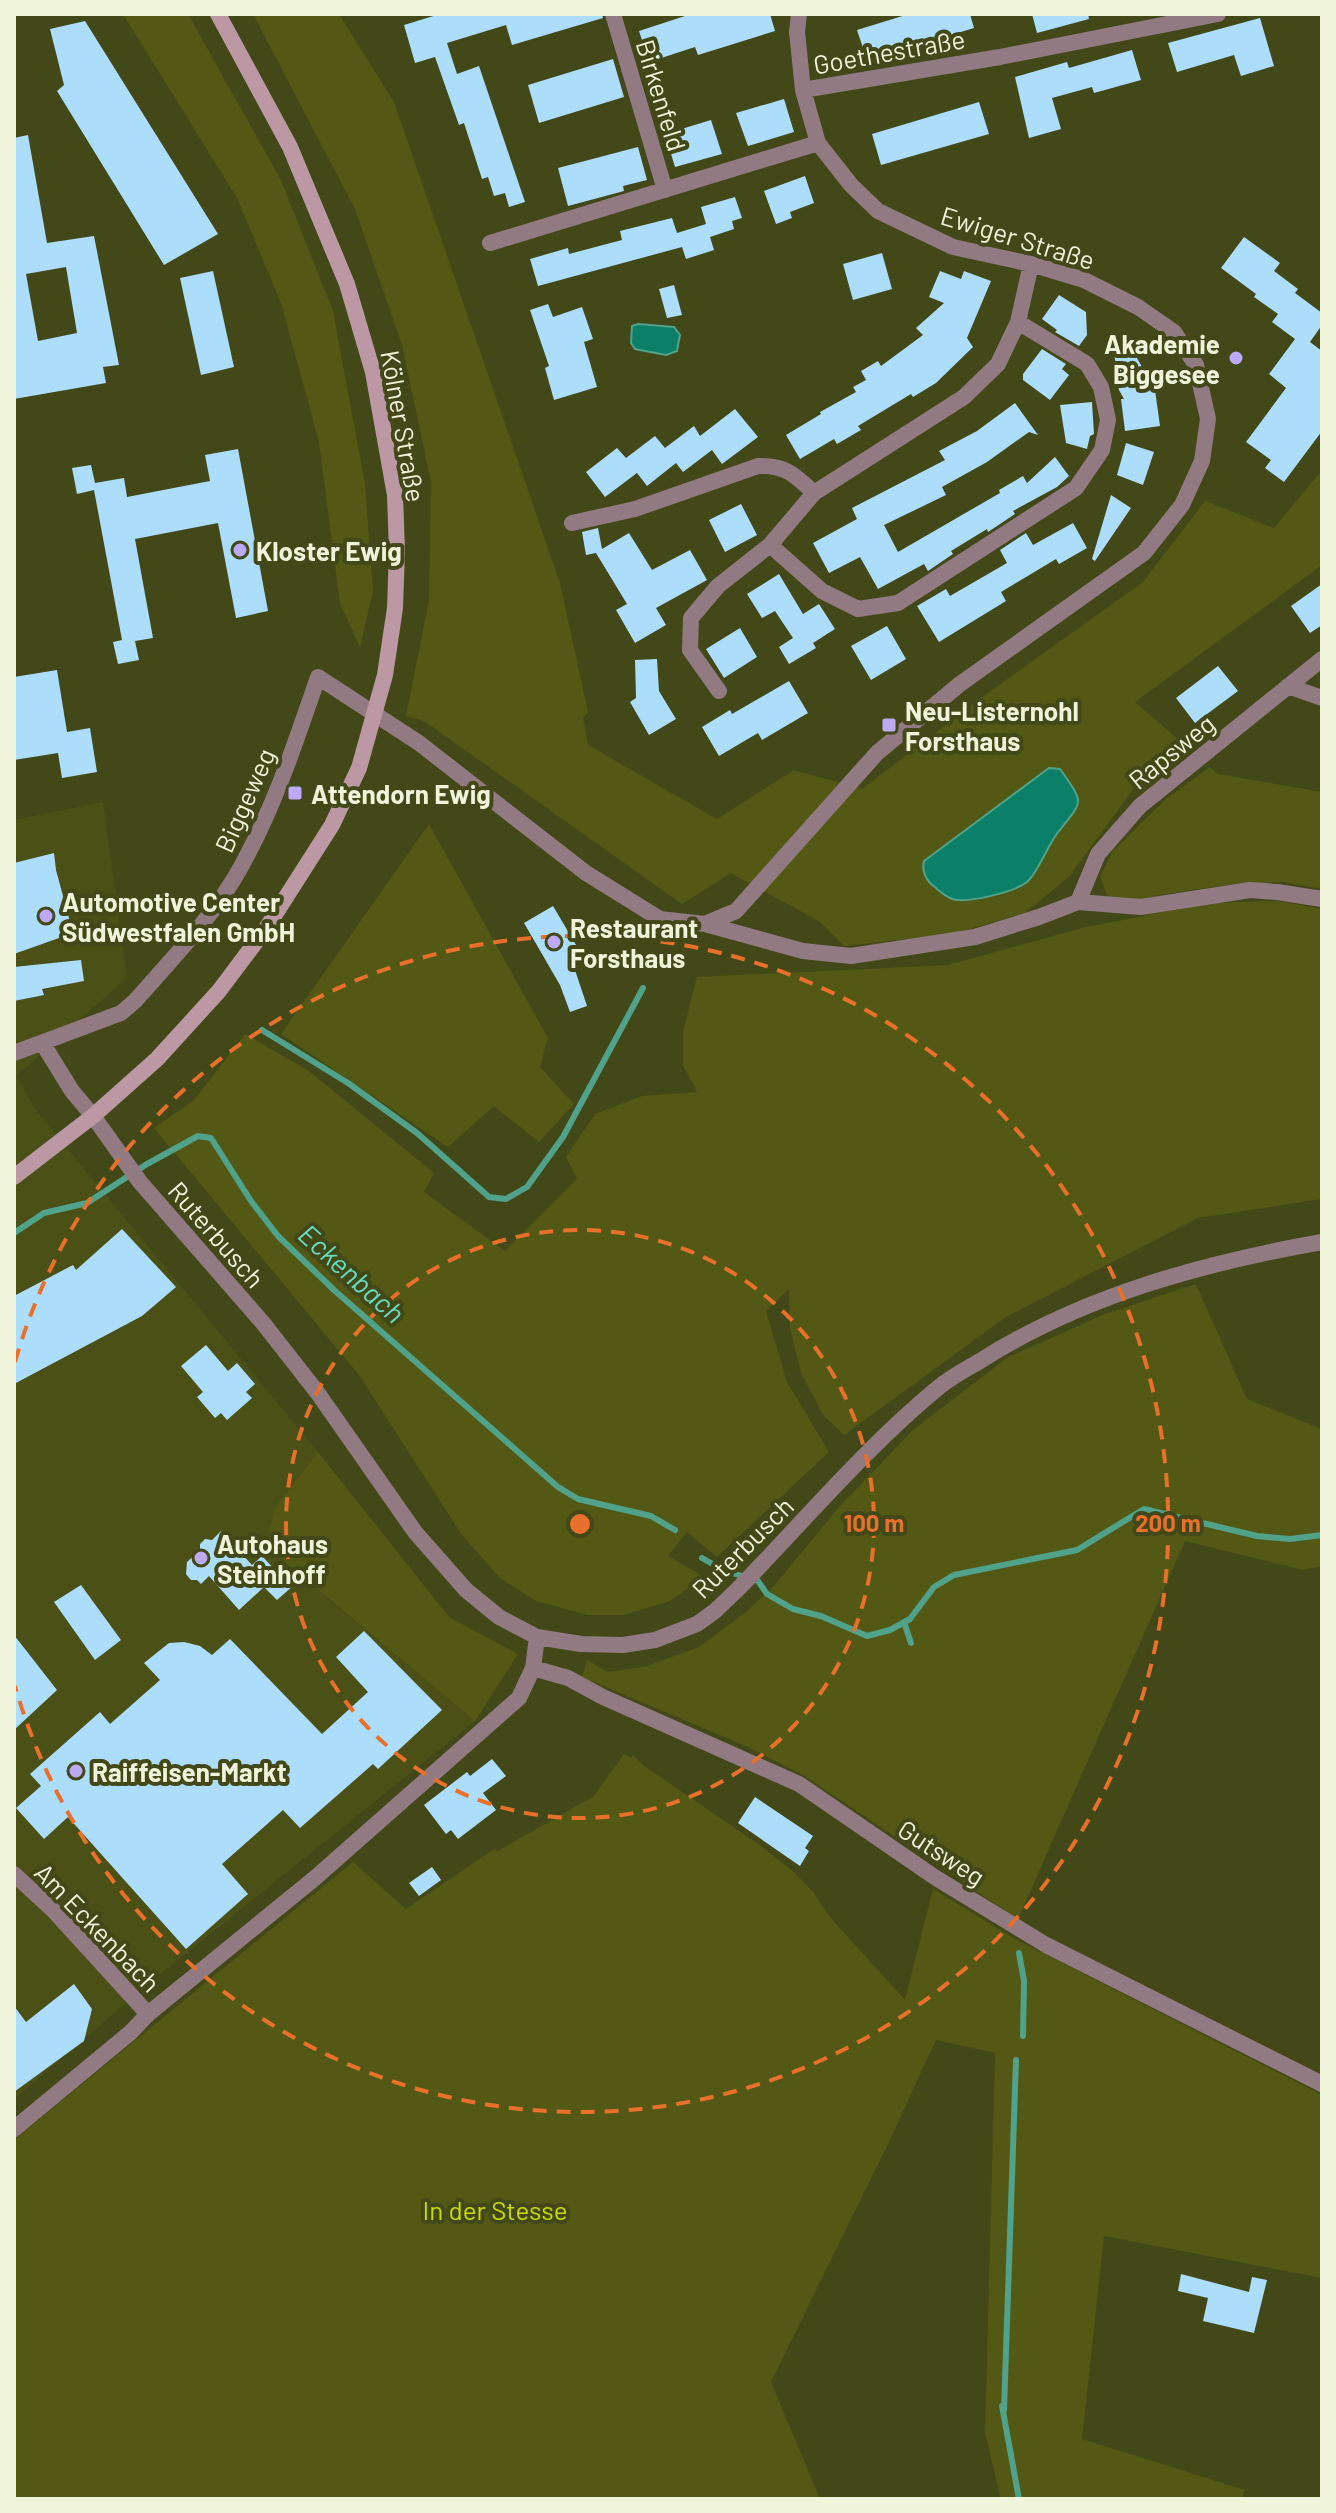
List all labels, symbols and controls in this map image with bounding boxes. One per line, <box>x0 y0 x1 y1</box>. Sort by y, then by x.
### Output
street label: Goethestraße <box>811 22 967 80</box>
street label: Birkenfeld <box>630 36 694 154</box>
street label: Ewiger Straße <box>937 199 1099 275</box>
place label: Akademie Biggesee <box>1104 328 1220 389</box>
street label: Kölner Straße <box>375 348 433 504</box>
marker: Akademie Biggesee <box>1227 349 1245 367</box>
place label: Kloster Ewig <box>256 535 402 566</box>
marker: Kloster Ewig <box>231 541 249 559</box>
place label: Neu-Listernohl Forsthaus <box>905 695 1079 756</box>
street label: Rapsweg <box>1122 707 1220 795</box>
marker: Neu-Listernohl Forsthaus <box>880 716 898 734</box>
street label: Biggeweg <box>207 743 281 857</box>
place label: Attendorn Ewig <box>311 778 491 809</box>
marker: Attendorn Ewig <box>286 784 304 802</box>
place label: Automotive Center Südwestfalen GmbH <box>62 886 295 947</box>
marker: Automotive Center Südwestfalen GmbH <box>37 907 55 925</box>
place label: Restaurant Forsthaus <box>570 912 698 973</box>
marker: Restaurant Forsthaus <box>545 933 563 951</box>
street label: Ruterbusch <box>163 1175 271 1293</box>
water label: Eckenbach <box>292 1217 412 1329</box>
street label: Ruterbusch <box>685 1490 799 1604</box>
text: 100 m <box>844 1508 904 1537</box>
text: 200 m <box>1135 1508 1201 1537</box>
centre of rings <box>566 1510 594 1538</box>
place label: Autohaus Steinhoff <box>217 1528 328 1589</box>
marker: Autohaus Steinhoff <box>192 1549 210 1567</box>
place label: Raiffeisen-Markt <box>92 1756 287 1787</box>
marker: Raiffeisen-Markt <box>67 1762 85 1780</box>
street label: Gutsweg <box>893 1813 991 1891</box>
street label: Am Eckenbach <box>29 1856 167 1998</box>
park label: In der Stesse <box>422 2194 568 2225</box>

